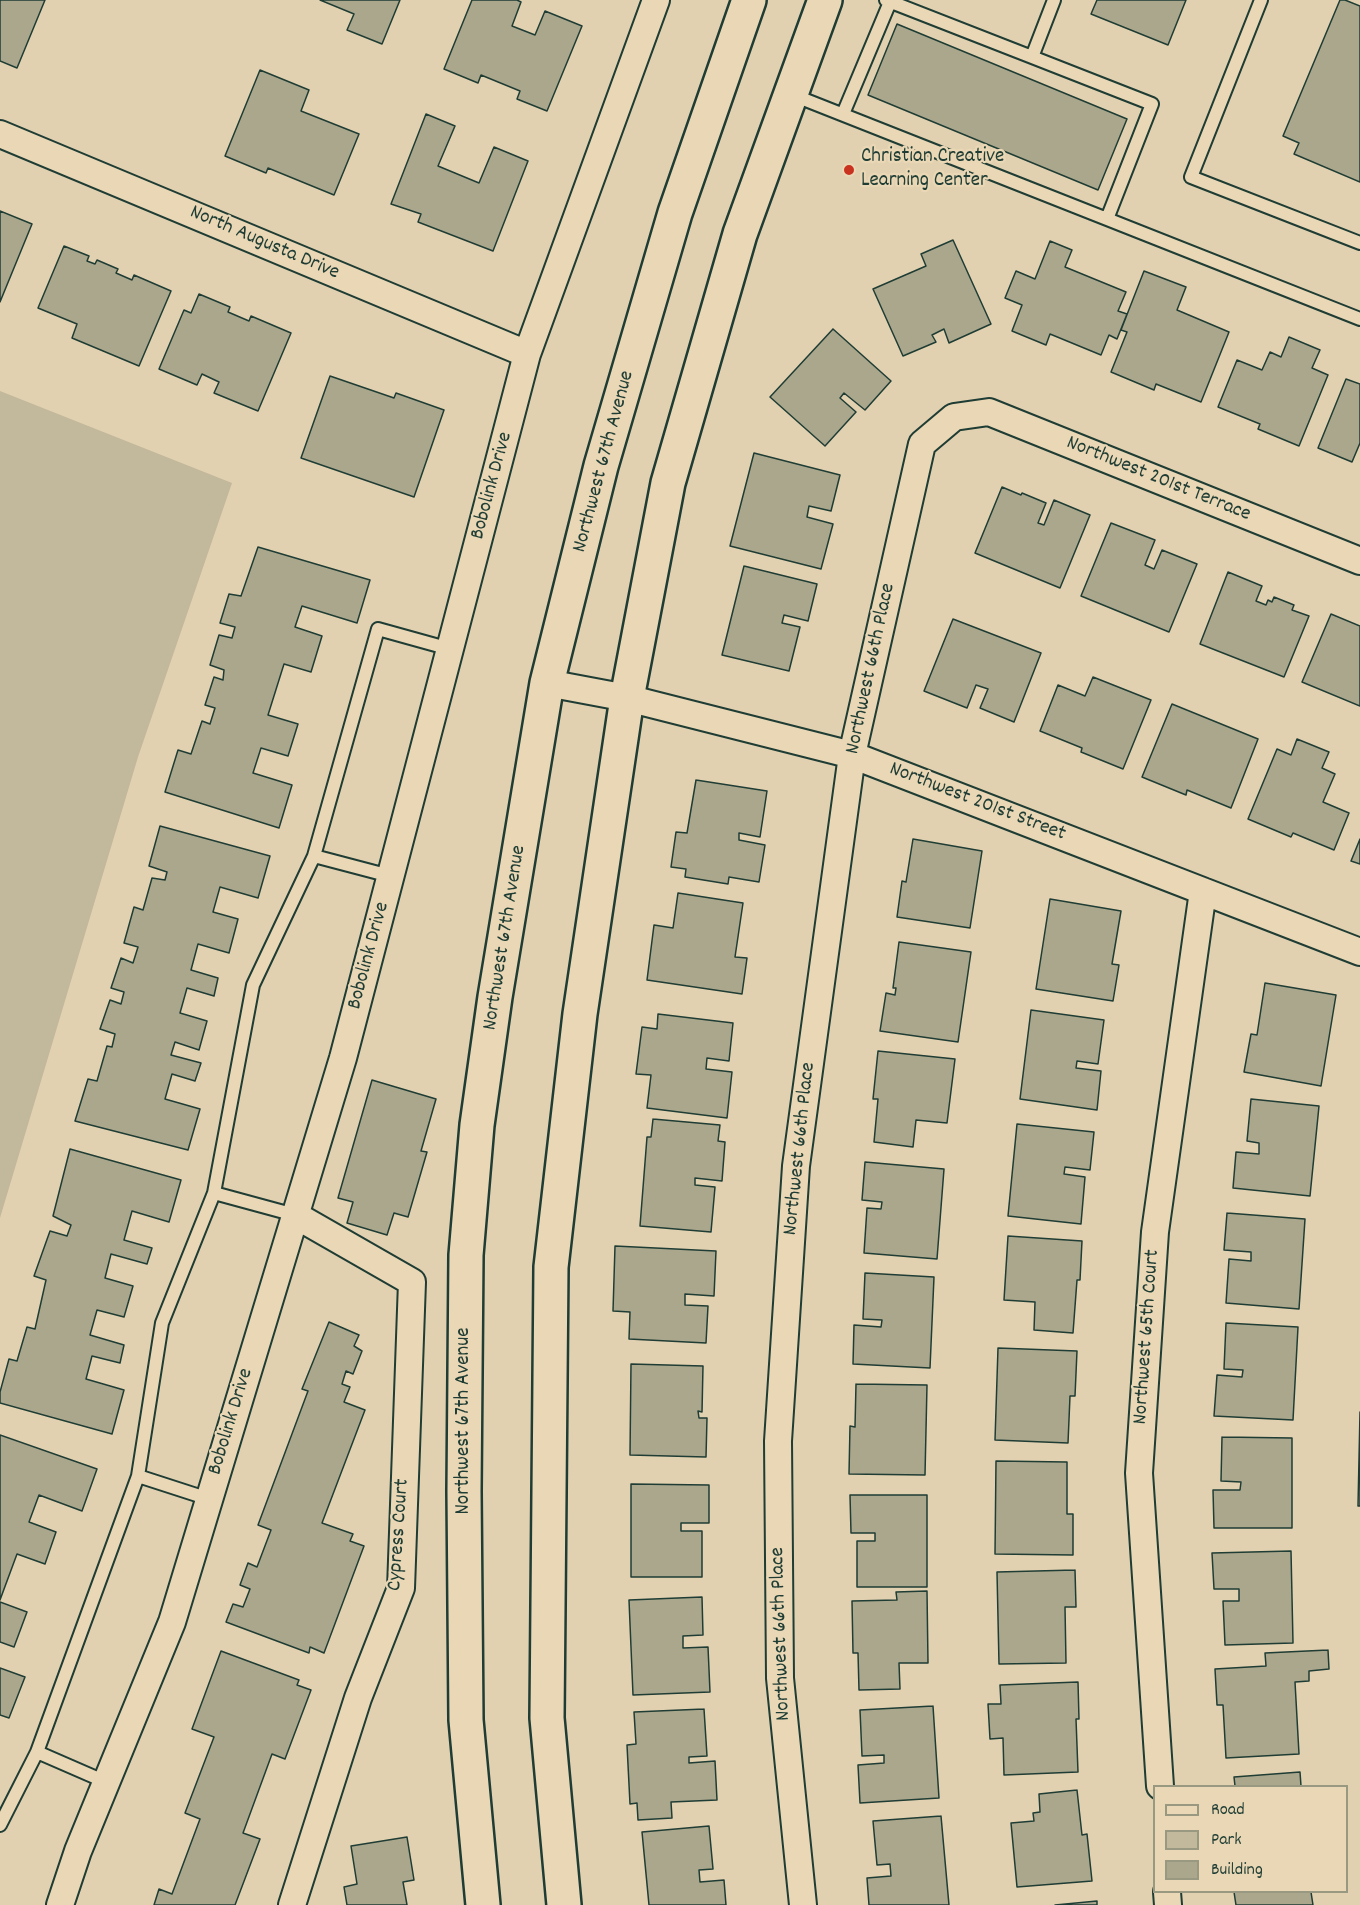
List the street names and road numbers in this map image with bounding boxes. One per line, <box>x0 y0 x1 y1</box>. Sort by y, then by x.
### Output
street label: North Augusta Drive <box>185 201 343 287</box>
street label: Northwest 67th Avenue <box>569 368 641 556</box>
street label: Bobolink Drive <box>467 430 519 542</box>
street label: Northwest 201st Terrace <box>1062 432 1254 528</box>
street label: Northwest 66th Place <box>842 581 902 757</box>
street label: Northwest 201st Street <box>885 758 1069 848</box>
street label: Northwest 67th Avenue <box>479 844 533 1032</box>
street label: Bobolink Drive <box>344 900 396 1012</box>
street label: Northwest 66th Place <box>779 1061 823 1237</box>
street label: Northwest 65th Court <box>1129 1249 1167 1425</box>
street label: Northwest 67th Avenue <box>452 1327 478 1515</box>
street label: Bobolink Drive <box>204 1366 260 1478</box>
street label: Cypress Court <box>384 1478 416 1592</box>
street label: Northwest 66th Place <box>766 1547 798 1721</box>

